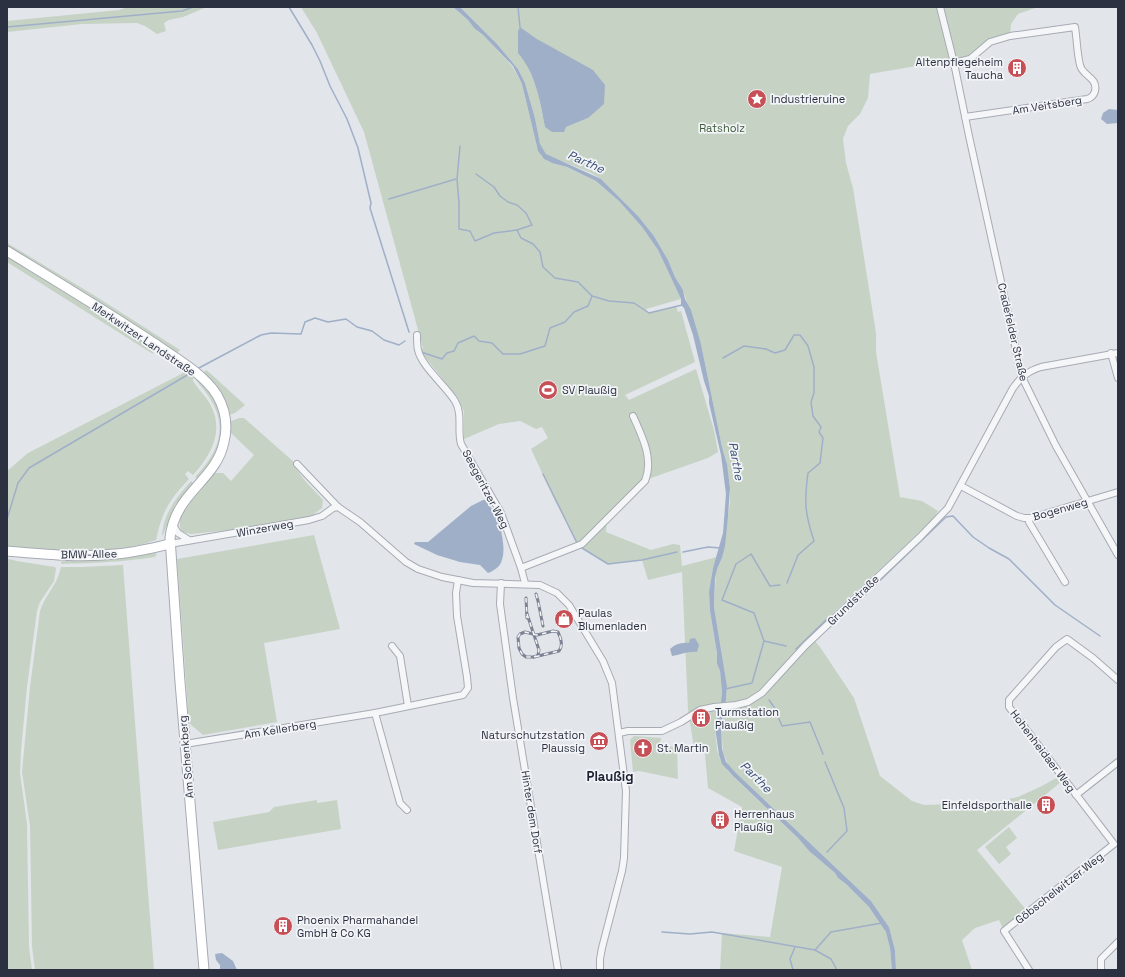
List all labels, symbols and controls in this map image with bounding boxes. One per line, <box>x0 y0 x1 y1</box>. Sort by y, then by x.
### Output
place label: Altenpflegeheim Taucha <box>916 55 1004 82</box>
building icon: Altenpflegeheim Taucha <box>1006 57 1028 79</box>
place icon: Industrieruine <box>746 88 768 110</box>
place label: Industrieruine <box>771 92 845 106</box>
street label: Am Veitsberg <box>1011 93 1083 117</box>
park label: Ratsholz <box>699 121 745 135</box>
water label: Parthe <box>565 147 608 177</box>
street label: Cradefelder Straße <box>995 281 1031 383</box>
street label: Merkwitzer Landstraße <box>89 299 199 379</box>
sports icon: SV Plaußig <box>537 379 559 401</box>
place label: SV Plaußig <box>562 383 617 397</box>
water label: Parthe <box>725 441 747 482</box>
street label: Seegeritzer Weg <box>459 447 513 531</box>
street label: Bogenweg <box>1031 494 1089 524</box>
street label: Winzerweg <box>235 516 295 540</box>
street label: BMW-Allee <box>61 547 117 561</box>
street label: Grundstraße <box>824 572 882 628</box>
place label: Paulas Blumenladen <box>578 606 647 633</box>
shop icon: Paulas Blumenladen <box>553 608 575 630</box>
place label: Turmstation Plaußig <box>715 705 779 732</box>
building icon: Turmstation Plaußig <box>690 707 712 729</box>
street label: Hohenheidaer Weg <box>1007 707 1079 795</box>
street label: Am Schenkberg <box>175 715 197 799</box>
street label: Am Kellerberg <box>243 716 317 742</box>
place label: Naturschutzstation Plaussig <box>481 728 585 755</box>
museum icon: Naturschutzstation Plaussig <box>588 730 610 752</box>
church icon: St. Martin <box>632 737 654 759</box>
place label: St. Martin <box>657 741 709 755</box>
water label: Parthe <box>737 758 776 797</box>
district label: Plaußig <box>587 768 633 785</box>
street label: Hinter dem Dorf <box>519 769 545 855</box>
building icon: Einfeldsporthalle <box>1035 794 1057 816</box>
place label: Einfeldsporthalle <box>942 798 1032 812</box>
place label: Herrenhaus Plaußig <box>734 807 795 834</box>
building icon: Herrenhaus Plaußig <box>709 809 731 831</box>
street label: Göbschelwitzer Weg <box>1012 849 1106 927</box>
place label: Phoenix Pharmahandel GmbH & Co KG <box>297 913 418 940</box>
building icon: Phoenix Pharmahandel GmbH & Co KG <box>272 915 294 937</box>

